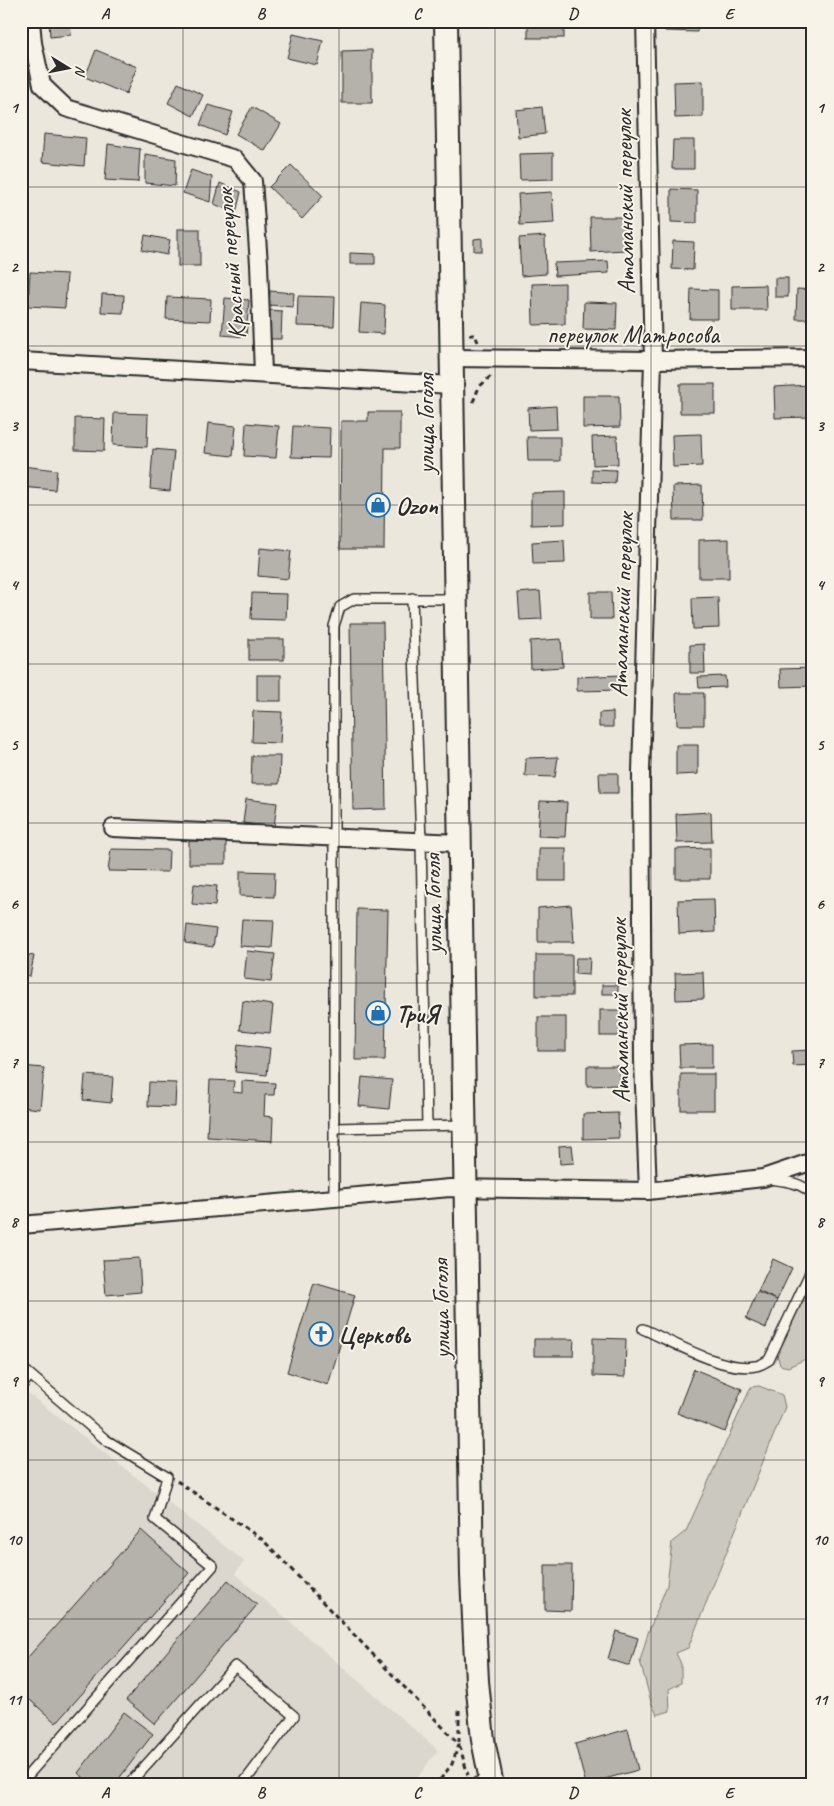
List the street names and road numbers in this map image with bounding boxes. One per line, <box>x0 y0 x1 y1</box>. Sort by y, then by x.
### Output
street label: Атаманский переулок <box>607 107 643 295</box>
street label: Красный переулок <box>208 184 254 341</box>
street label: переулок Матросова <box>547 319 721 351</box>
street label: улица Гоголя <box>410 372 442 476</box>
street label: Атаманский переулок <box>603 509 641 698</box>
street label: улица Гоголя <box>416 851 450 956</box>
street label: Атаманский переулок <box>602 916 638 1104</box>
street label: улица Гоголя <box>424 1256 458 1361</box>

